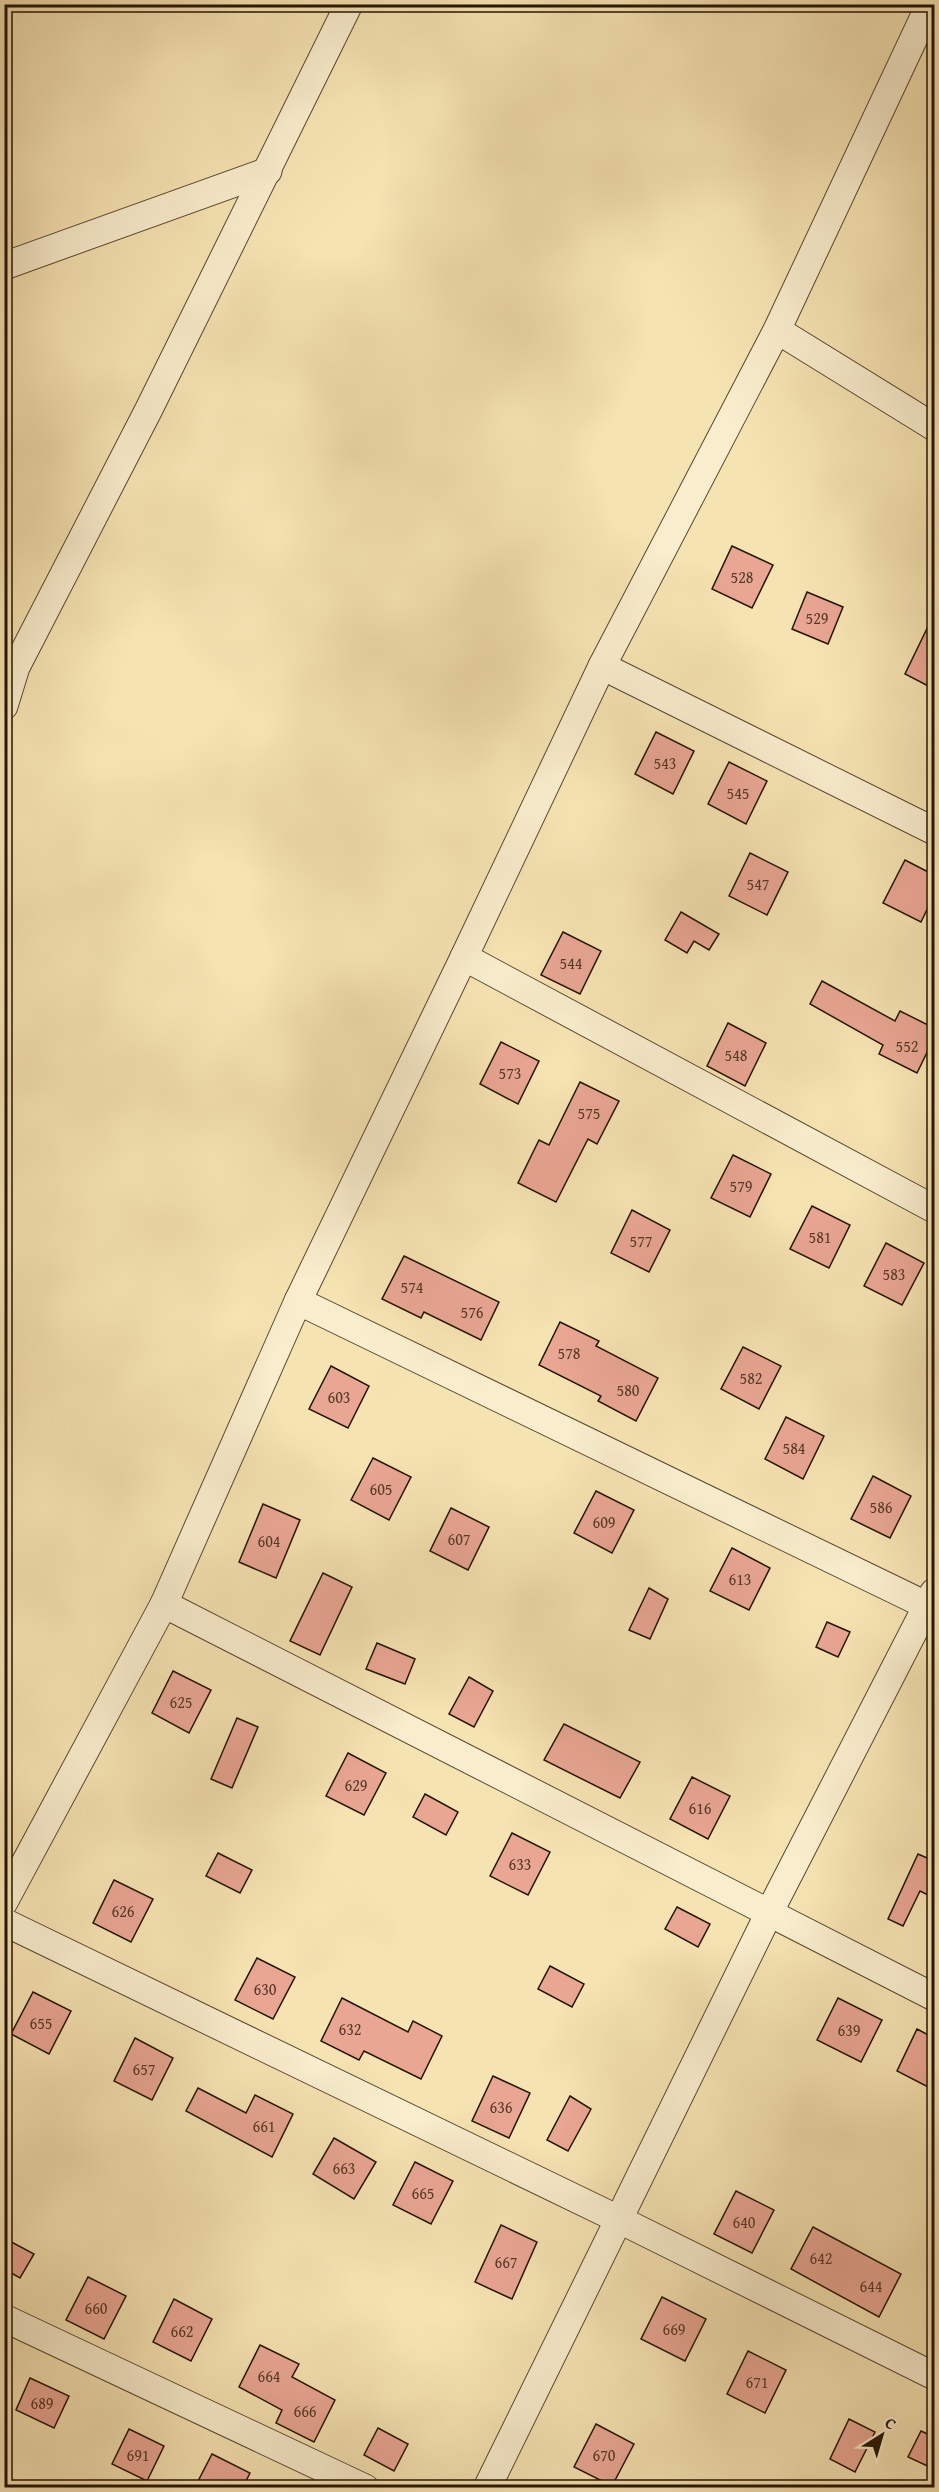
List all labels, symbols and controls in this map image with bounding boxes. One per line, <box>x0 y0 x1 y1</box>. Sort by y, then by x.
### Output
house number: 528 <box>730 565 754 589</box>
house number: 529 <box>805 606 829 630</box>
house number: 543 <box>653 751 677 775</box>
house number: 545 <box>726 781 750 805</box>
house number: 547 <box>746 872 770 896</box>
house number: 544 <box>559 951 583 975</box>
house number: 552 <box>895 1034 919 1058</box>
house number: 548 <box>724 1043 748 1067</box>
house number: 573 <box>498 1061 522 1085</box>
house number: 575 <box>577 1101 601 1125</box>
house number: 579 <box>729 1174 753 1198</box>
house number: 581 <box>808 1225 832 1249</box>
house number: 577 <box>629 1229 653 1253</box>
house number: 583 <box>882 1262 906 1286</box>
house number: 574 <box>400 1275 424 1299</box>
house number: 576 <box>460 1300 484 1324</box>
house number: 578 <box>557 1341 581 1365</box>
house number: 582 <box>739 1366 763 1390</box>
house number: 580 <box>616 1378 640 1402</box>
house number: 603 <box>327 1385 351 1409</box>
house number: 584 <box>782 1436 806 1460</box>
house number: 605 <box>369 1477 393 1501</box>
house number: 586 <box>869 1495 893 1519</box>
house number: 609 <box>592 1510 616 1534</box>
house number: 607 <box>447 1527 471 1551</box>
house number: 604 <box>257 1529 281 1553</box>
house number: 613 <box>728 1567 752 1591</box>
house number: 625 <box>169 1690 193 1714</box>
house number: 629 <box>344 1773 368 1797</box>
house number: 616 <box>688 1796 712 1820</box>
house number: 633 <box>508 1852 532 1876</box>
house number: 626 <box>111 1899 135 1923</box>
house number: 630 <box>253 1977 277 2001</box>
house number: 655 <box>29 2011 53 2035</box>
house number: 632 <box>338 2017 362 2041</box>
house number: 639 <box>837 2018 861 2042</box>
house number: 657 <box>132 2057 156 2081</box>
house number: 636 <box>489 2095 513 2119</box>
house number: 661 <box>252 2114 276 2138</box>
house number: 663 <box>332 2156 356 2180</box>
house number: 665 <box>411 2181 435 2205</box>
house number: 640 <box>732 2210 756 2234</box>
house number: 642 <box>809 2246 833 2270</box>
house number: 667 <box>494 2250 518 2274</box>
house number: 644 <box>859 2274 883 2298</box>
house number: 660 <box>84 2296 108 2320</box>
house number: 669 <box>662 2317 686 2341</box>
house number: 662 <box>170 2319 194 2343</box>
house number: 664 <box>257 2364 281 2388</box>
house number: 671 <box>745 2370 769 2394</box>
house number: 689 <box>30 2391 54 2415</box>
house number: 666 <box>293 2399 317 2423</box>
north arrow <box>852 2405 912 2465</box>
text: С <box>880 2411 902 2435</box>
house number: 691 <box>126 2443 150 2467</box>
house number: 670 <box>592 2443 616 2467</box>

